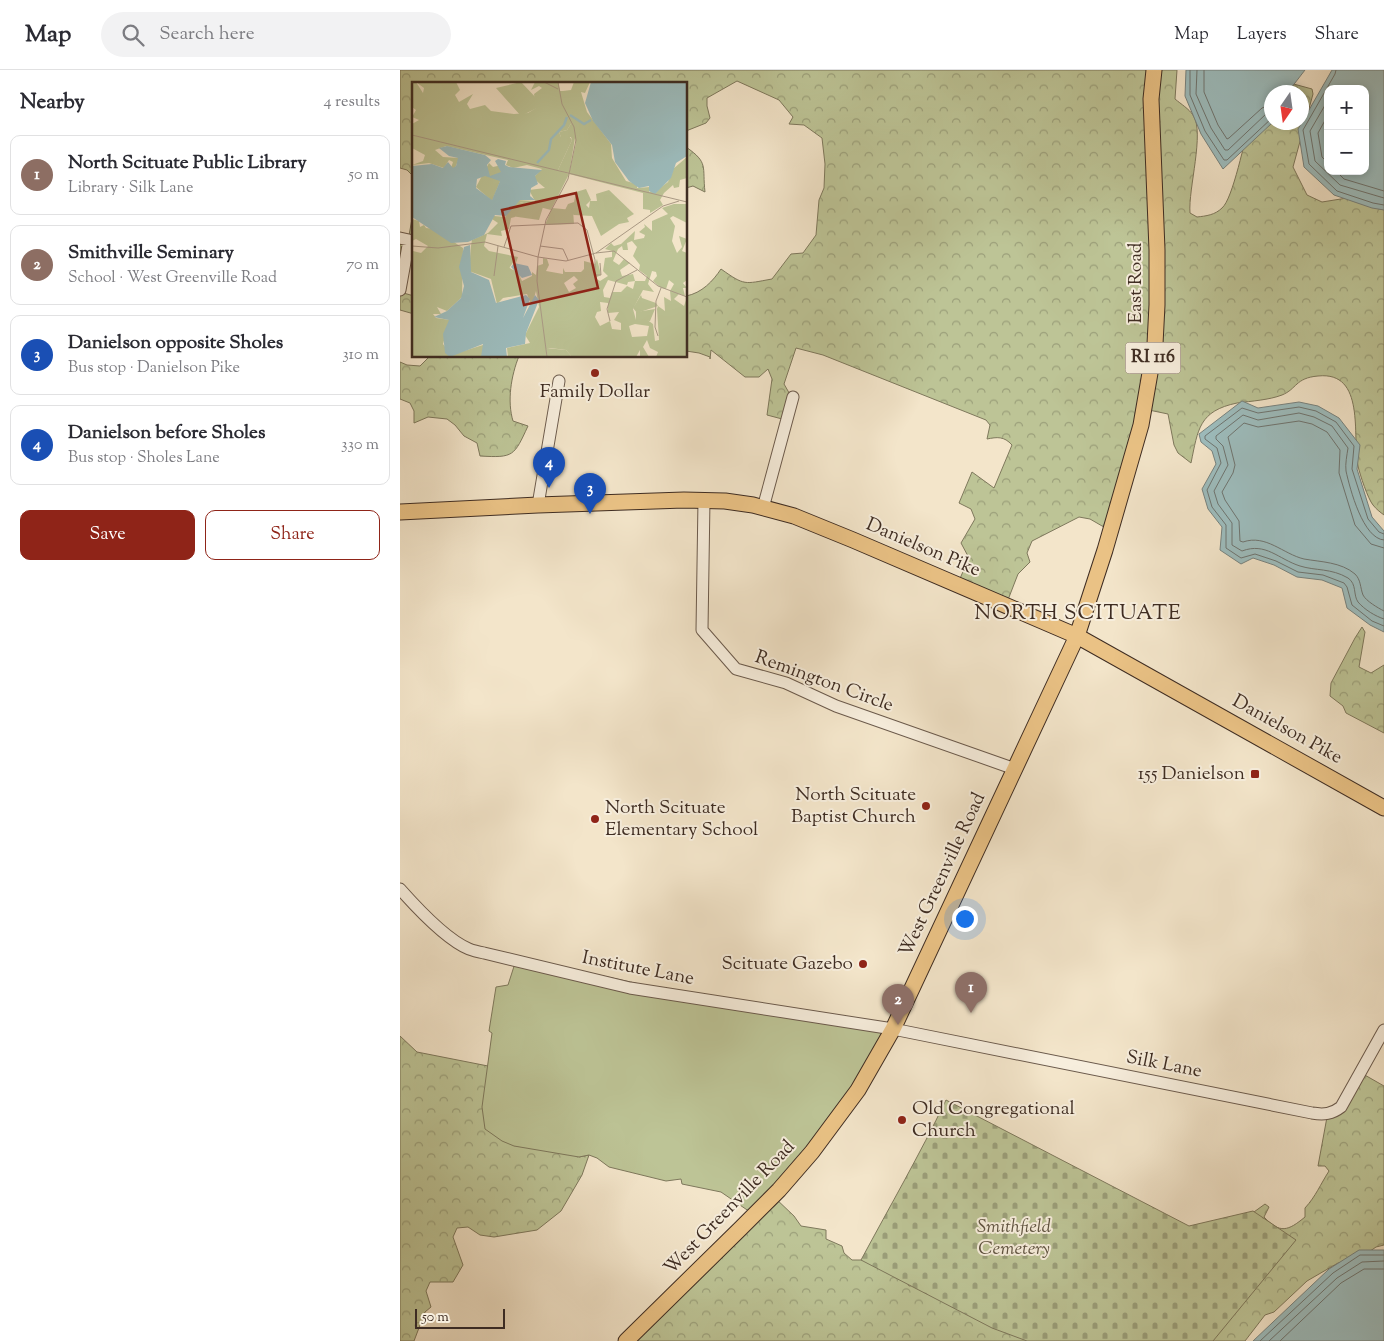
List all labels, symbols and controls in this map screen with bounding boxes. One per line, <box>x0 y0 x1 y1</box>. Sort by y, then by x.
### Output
search box <box>101 12 451 57</box>
text: Map <box>25 18 71 52</box>
icon: search <box>119 21 147 49</box>
text: Search here <box>159 21 255 48</box>
text: Map <box>1174 22 1209 48</box>
text: Layers <box>1237 22 1287 48</box>
text: Share <box>1315 22 1359 48</box>
inset map <box>412 82 688 358</box>
north arrow <box>1264 85 1309 130</box>
map controls <box>1324 85 1369 175</box>
button: + <box>1324 85 1369 130</box>
text: Nearby <box>20 88 85 118</box>
text: 4 results <box>324 91 380 114</box>
button: − <box>1324 130 1369 175</box>
text: North Scituate Public Library <box>68 150 307 177</box>
text: 1 <box>34 164 40 187</box>
text: 50 m <box>348 164 379 187</box>
text: Library · Silk Lane <box>68 177 193 200</box>
text: Smithville Seminary <box>68 240 234 267</box>
street label: East Road <box>1123 242 1150 323</box>
text: 2 <box>33 254 41 277</box>
text: 70 m <box>346 254 379 277</box>
text: School · West Greenville Road <box>68 267 277 290</box>
text: Danielson opposite Sholes <box>68 330 283 357</box>
road number: RI 116 <box>1126 342 1180 374</box>
text: 3 <box>34 344 40 367</box>
text: 310 m <box>342 344 379 367</box>
text: Bus stop · Danielson Pike <box>68 357 240 380</box>
marker: Family Dollar <box>589 367 601 379</box>
place label: Family Dollar <box>540 379 650 406</box>
text: Danielson before Sholes <box>68 420 265 447</box>
text: 4 <box>33 434 41 457</box>
text: 330 m <box>341 434 379 457</box>
text: Bus stop · Sholes Lane <box>68 447 220 470</box>
pin: 4 <box>533 447 565 488</box>
pin: 3 <box>574 473 606 514</box>
button: Save <box>20 510 195 560</box>
button: Share <box>205 510 380 560</box>
street label: Danielson Pike <box>861 512 985 584</box>
district label: NORTH SCITUATE <box>974 599 1182 629</box>
street label: Remington Circle <box>751 644 897 720</box>
street label: Danielson Pike <box>1227 689 1347 772</box>
place label: 155 Danielson <box>1138 761 1245 788</box>
marker: 155 Danielson <box>1249 768 1261 780</box>
place label: North Scituate Baptist Church <box>791 782 916 831</box>
street label: West Greenville Road <box>893 788 993 962</box>
place label: North Scituate Elementary School <box>605 795 758 844</box>
marker: North Scituate Baptist Church <box>920 800 932 812</box>
marker: North Scituate Elementary School <box>589 813 601 825</box>
your location <box>952 906 978 932</box>
street label: Institute Lane <box>580 945 697 993</box>
place label: Scituate Gazebo <box>721 951 853 978</box>
marker: Scituate Gazebo <box>857 958 869 970</box>
pin: 1 <box>955 972 987 1013</box>
pin: 2 <box>882 984 914 1025</box>
street label: Silk Lane <box>1124 1044 1204 1086</box>
place label: Old Congregational Church <box>912 1096 1075 1145</box>
marker: Old Congregational Church <box>896 1114 908 1126</box>
street label: West Greenville Road <box>658 1134 802 1282</box>
park label: Smithfield Cemetery <box>977 1214 1052 1263</box>
scale bar <box>415 1306 505 1329</box>
text: 50 m <box>422 1308 449 1328</box>

